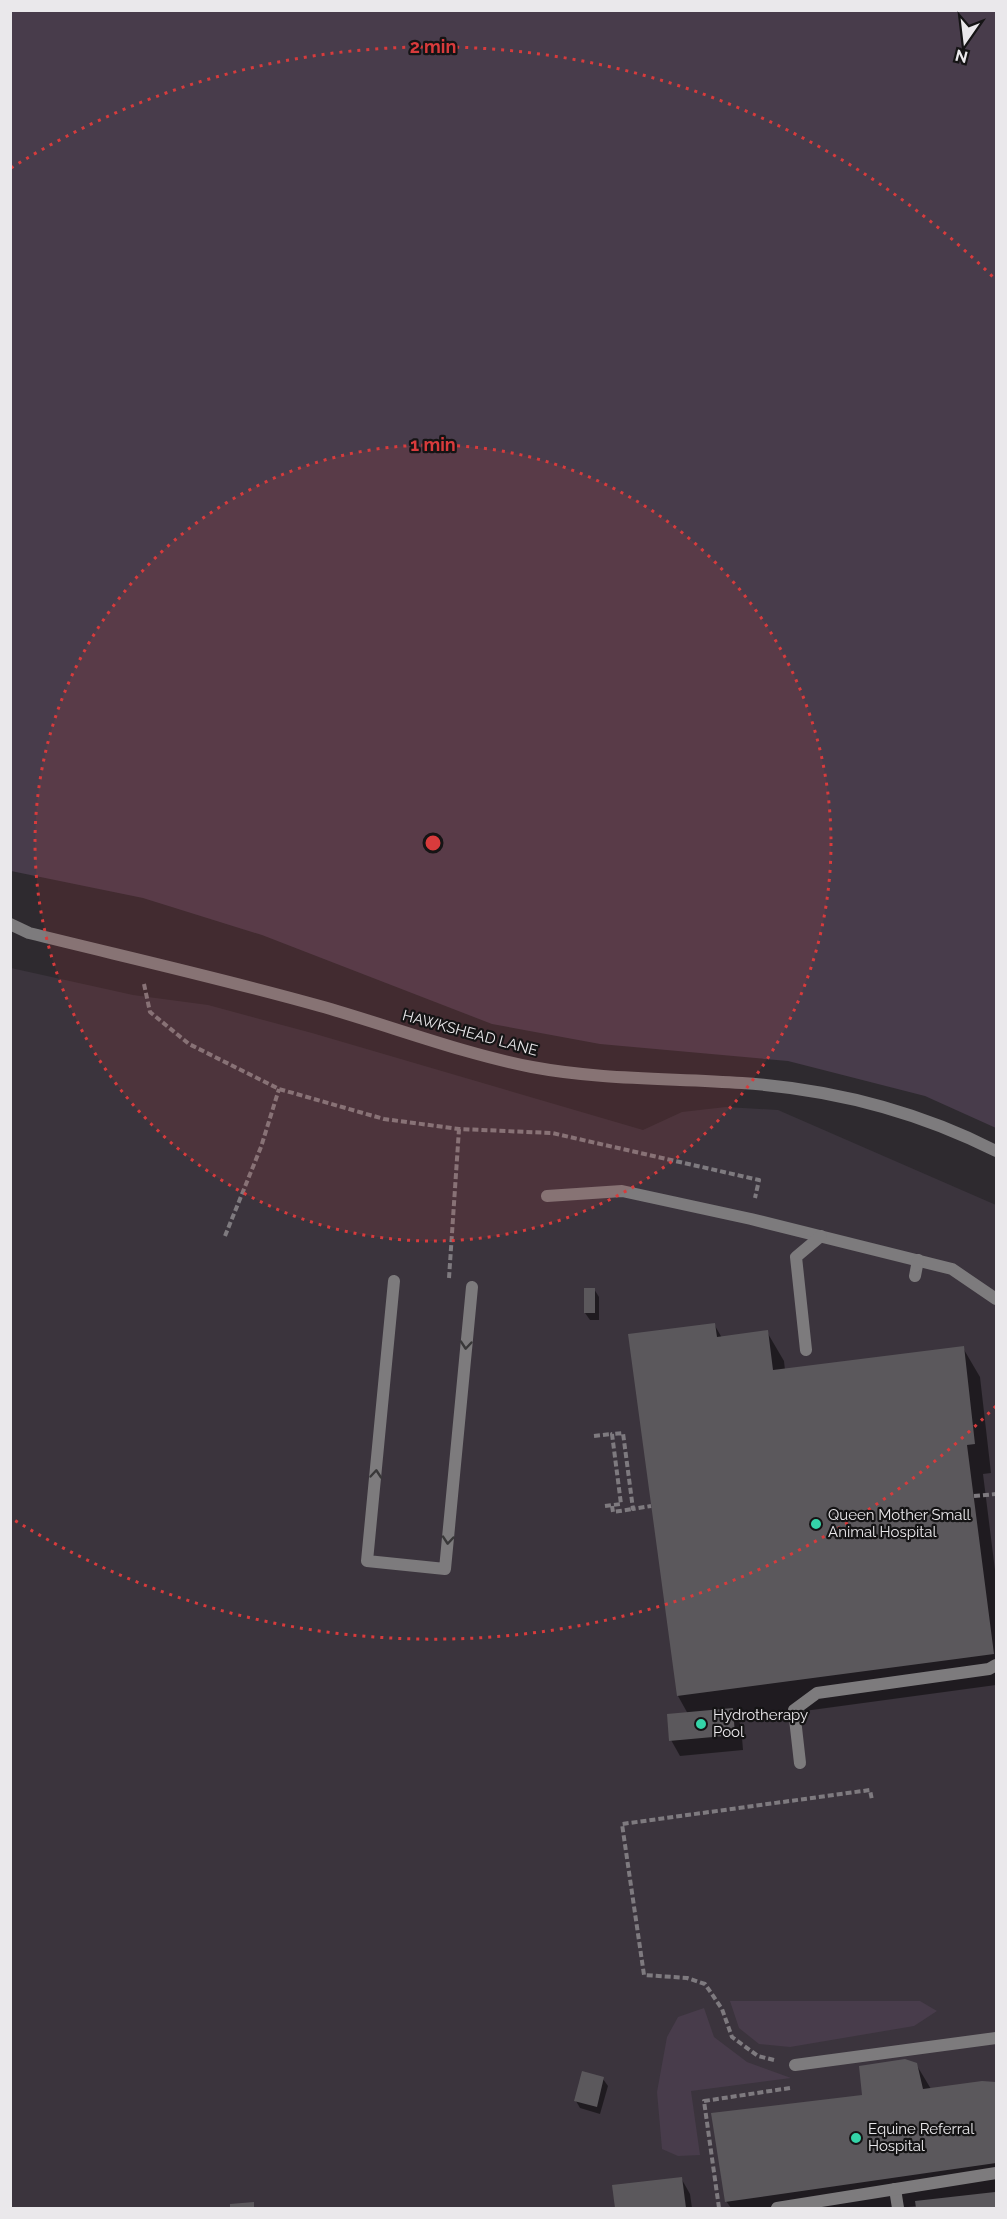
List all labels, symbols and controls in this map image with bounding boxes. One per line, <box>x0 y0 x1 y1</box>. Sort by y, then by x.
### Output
north arrow <box>935 12 995 72</box>
text: 2 min <box>410 36 456 57</box>
text: N <box>953 45 970 67</box>
text: 1 min <box>410 434 456 455</box>
centre of rings <box>423 833 443 853</box>
street label: HAWKSHEAD LANE <box>400 1006 540 1060</box>
one-way arrow <box>460 1341 473 1350</box>
one-way arrow <box>369 1470 382 1479</box>
place label: Queen Mother Small Animal Hospital <box>828 1506 972 1541</box>
marker: Queen Mother Small Animal Hospital <box>809 1517 823 1531</box>
one-way arrow <box>442 1535 455 1544</box>
place label: Hydrotherapy Pool <box>713 1706 808 1741</box>
marker: Hydrotherapy Pool <box>694 1717 708 1731</box>
place label: Equine Referral Hospital <box>868 2120 975 2155</box>
marker: Equine Referral Hospital <box>849 2131 863 2145</box>

